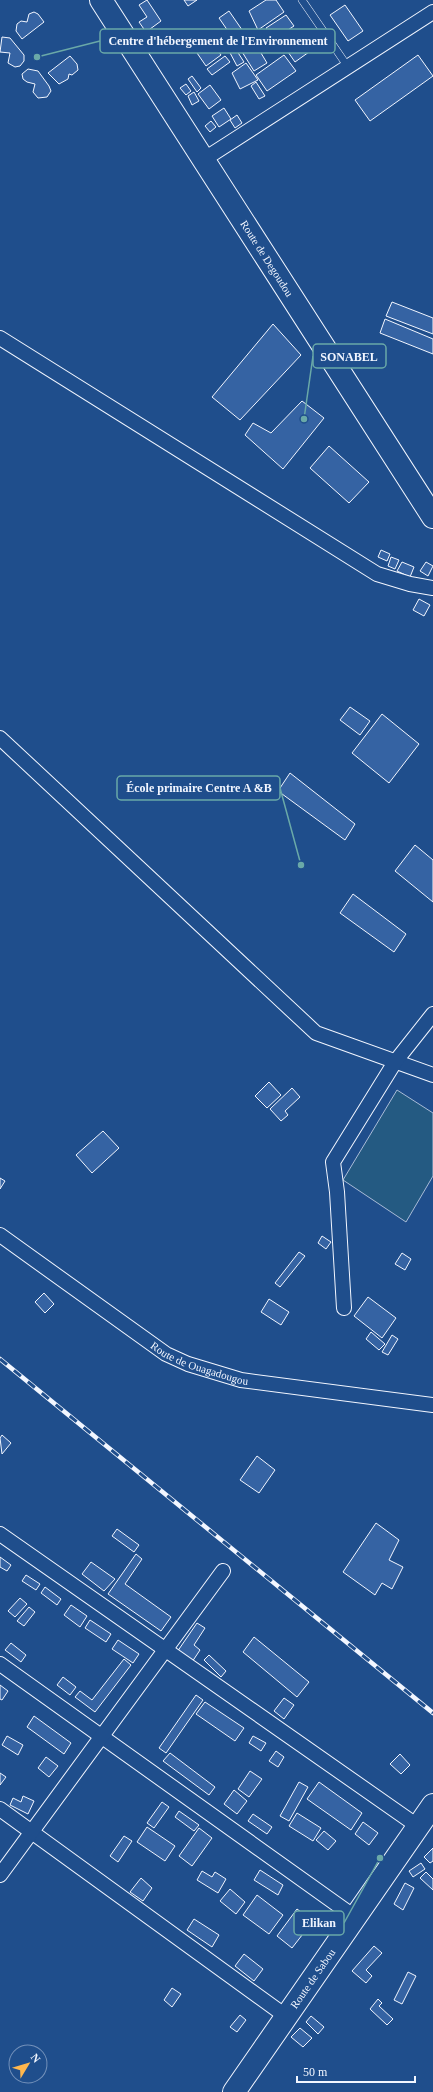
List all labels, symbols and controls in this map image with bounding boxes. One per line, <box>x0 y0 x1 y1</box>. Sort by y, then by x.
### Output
callout: Centre d'hébergement de l'Environnement <box>100 29 335 53</box>
text: Centre d'hébergement de l'Environnement <box>108 34 328 48</box>
street label: Route de Degoudou <box>238 218 296 299</box>
callout: SONABEL <box>313 344 386 368</box>
text: SONABEL <box>320 350 378 364</box>
callout: École primaire Centre A &B <box>117 776 280 800</box>
text: École primaire Centre A &B <box>126 781 272 795</box>
street label: Route de Ouagadougou <box>149 1339 249 1387</box>
callout: Elikan <box>294 1911 344 1935</box>
text: Elikan <box>302 1916 336 1930</box>
street label: Route de Sabou <box>288 1946 338 2011</box>
north arrow <box>8 2044 48 2084</box>
text: N <box>29 2051 43 2065</box>
scale bar <box>297 2058 415 2084</box>
text: 50 m <box>303 2065 328 2079</box>

